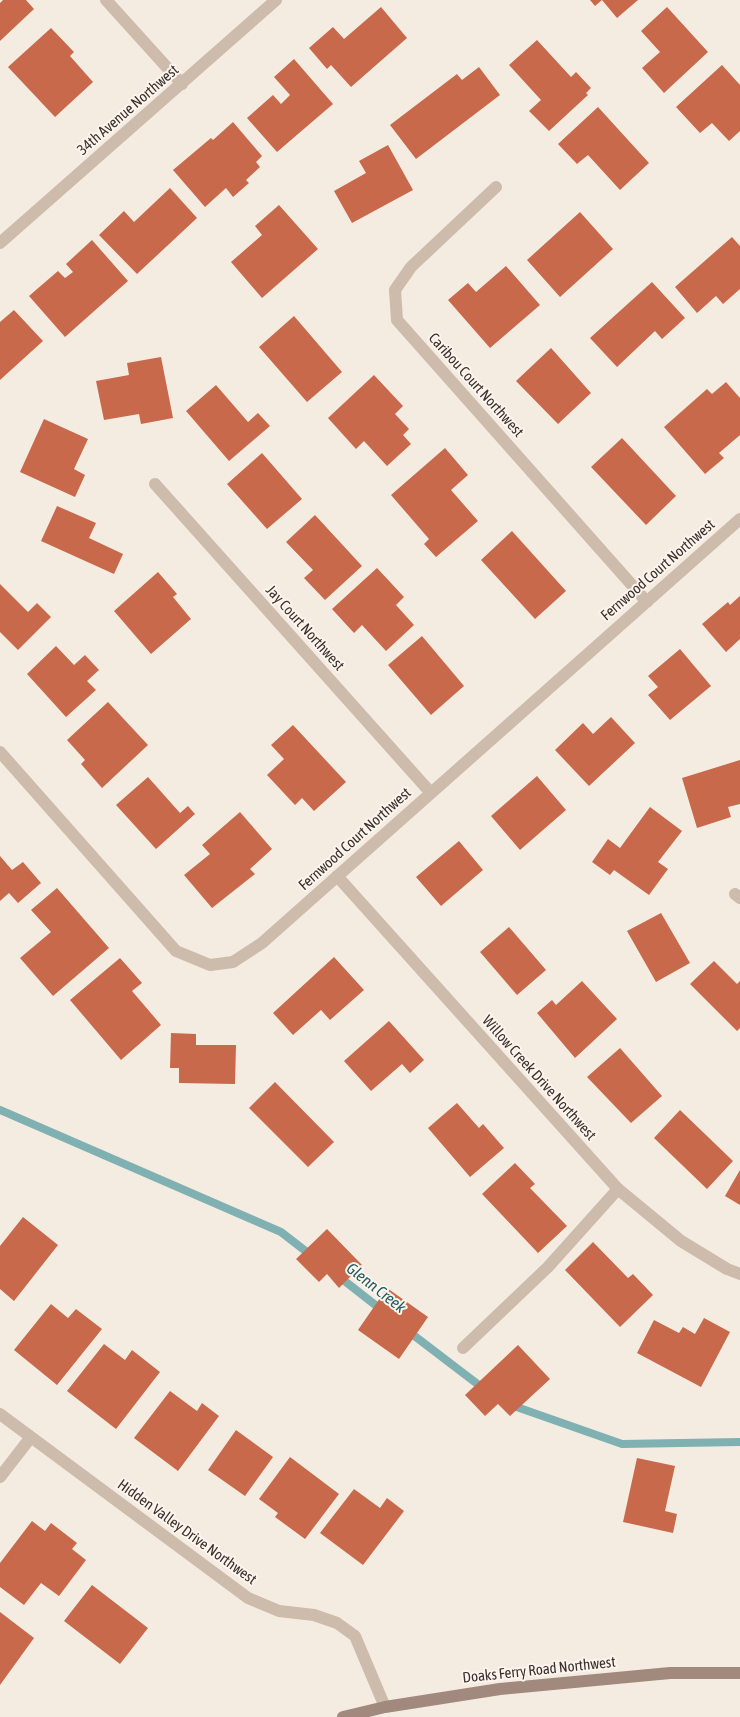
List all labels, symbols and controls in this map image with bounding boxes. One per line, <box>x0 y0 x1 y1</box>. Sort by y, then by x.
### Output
street label: 34th Avenue Northwest <box>74 61 182 159</box>
street label: Caribou Court Northwest <box>425 329 527 441</box>
street label: Fernwood Court Northwest <box>597 516 719 624</box>
street label: Jay Court Northwest <box>262 582 348 674</box>
street label: Fernwood Court Northwest <box>295 784 415 894</box>
street label: Willow Creek Drive Northwest <box>478 1012 600 1144</box>
water label: Glenn Creek <box>342 1259 410 1317</box>
street label: Hidden Valley Drive Northwest <box>114 1476 260 1588</box>
street label: Doaks Ferry Road Northwest <box>462 1653 616 1687</box>

